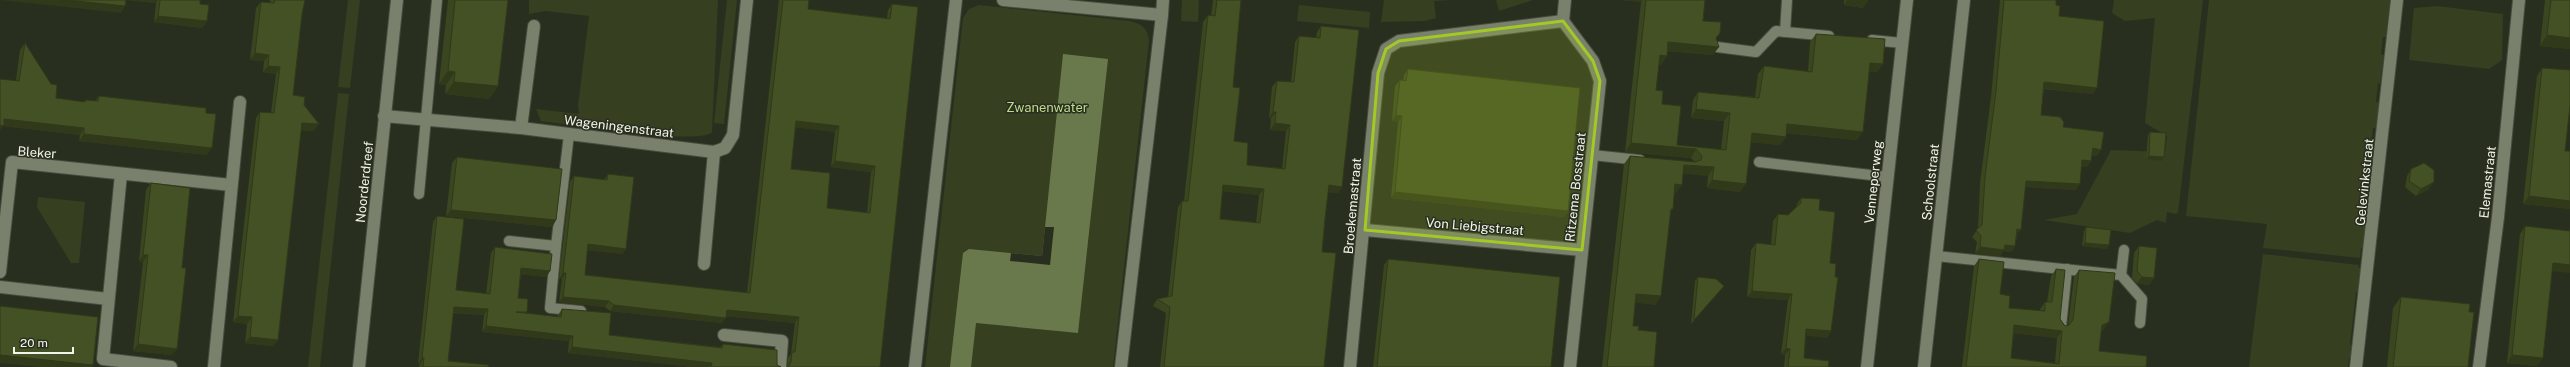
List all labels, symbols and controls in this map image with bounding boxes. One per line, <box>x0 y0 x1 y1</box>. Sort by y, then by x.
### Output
park label: Zwanenwater <box>1006 100 1088 115</box>
street label: Wageningenstraat <box>563 112 675 141</box>
street label: Ritzema Bosstraat <box>1562 131 1589 243</box>
street label: Gelevinkstraat <box>2352 138 2377 226</box>
street label: Venneperweg <box>1862 140 1885 224</box>
street label: Noorderdreef <box>353 141 376 224</box>
street label: Schoolstraat <box>1919 143 1942 221</box>
street label: Bleker <box>17 144 57 161</box>
street label: Elemastraat <box>2476 145 2499 219</box>
street label: Broekemastraat <box>1341 157 1364 255</box>
street label: Von Liebigstraat <box>1425 215 1525 238</box>
scale bar <box>14 329 73 355</box>
text: 20 m <box>20 336 48 350</box>

